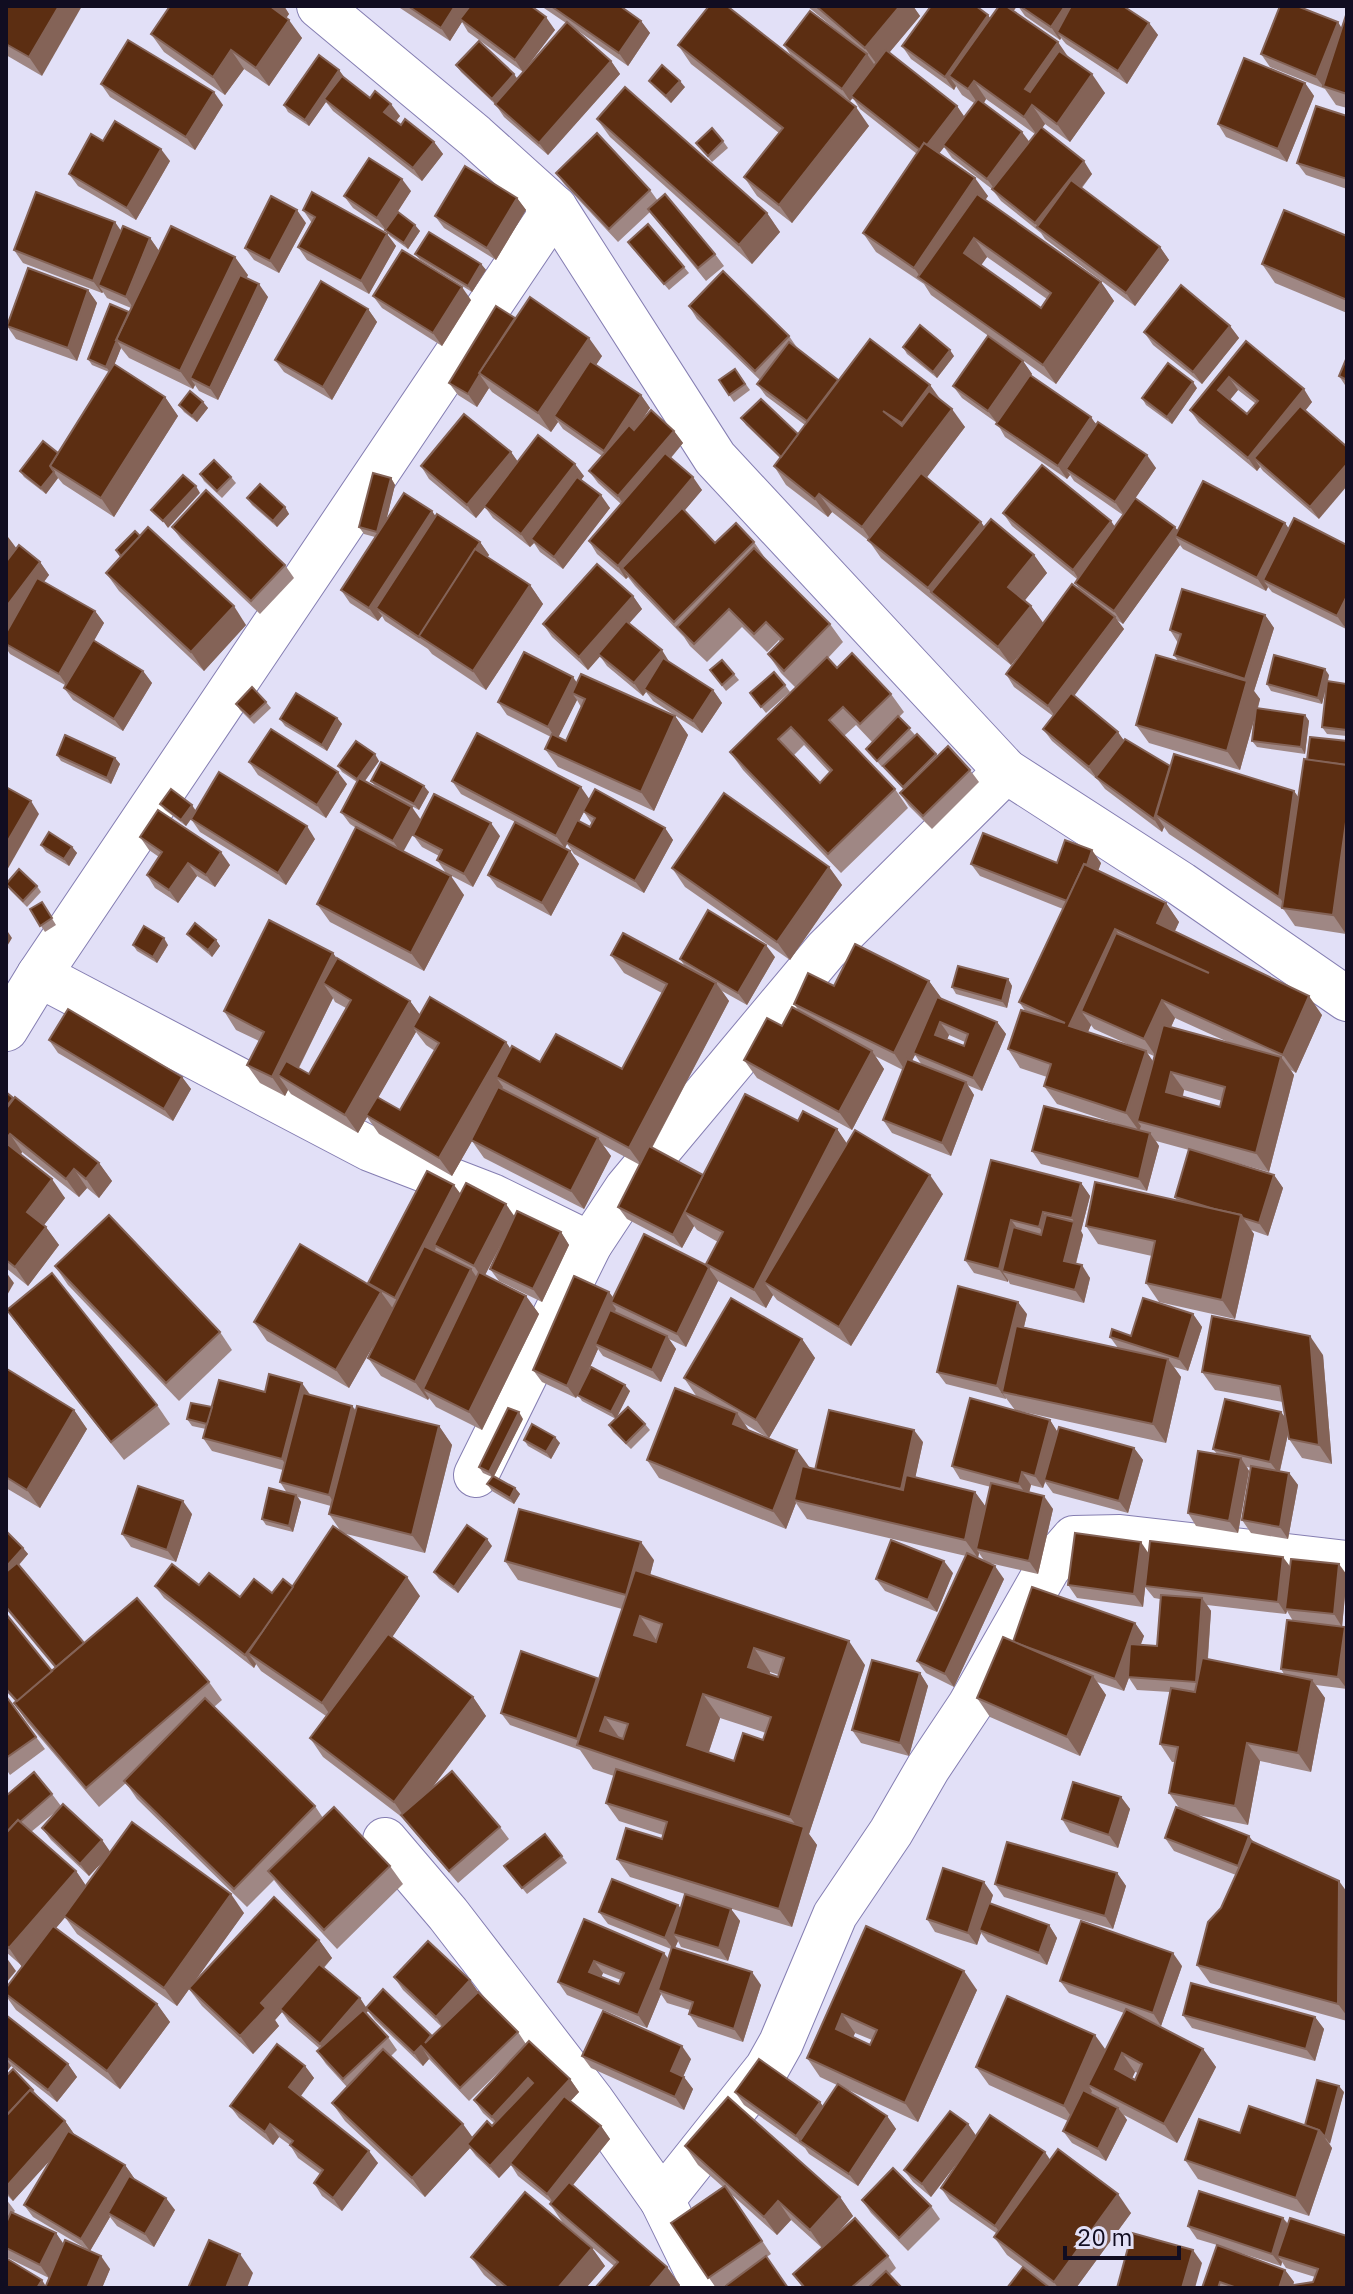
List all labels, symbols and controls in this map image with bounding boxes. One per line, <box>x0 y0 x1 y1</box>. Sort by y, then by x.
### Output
scale bar <box>1065 2210 1179 2260</box>
text: 20 m <box>1077 2221 1132 2253</box>

